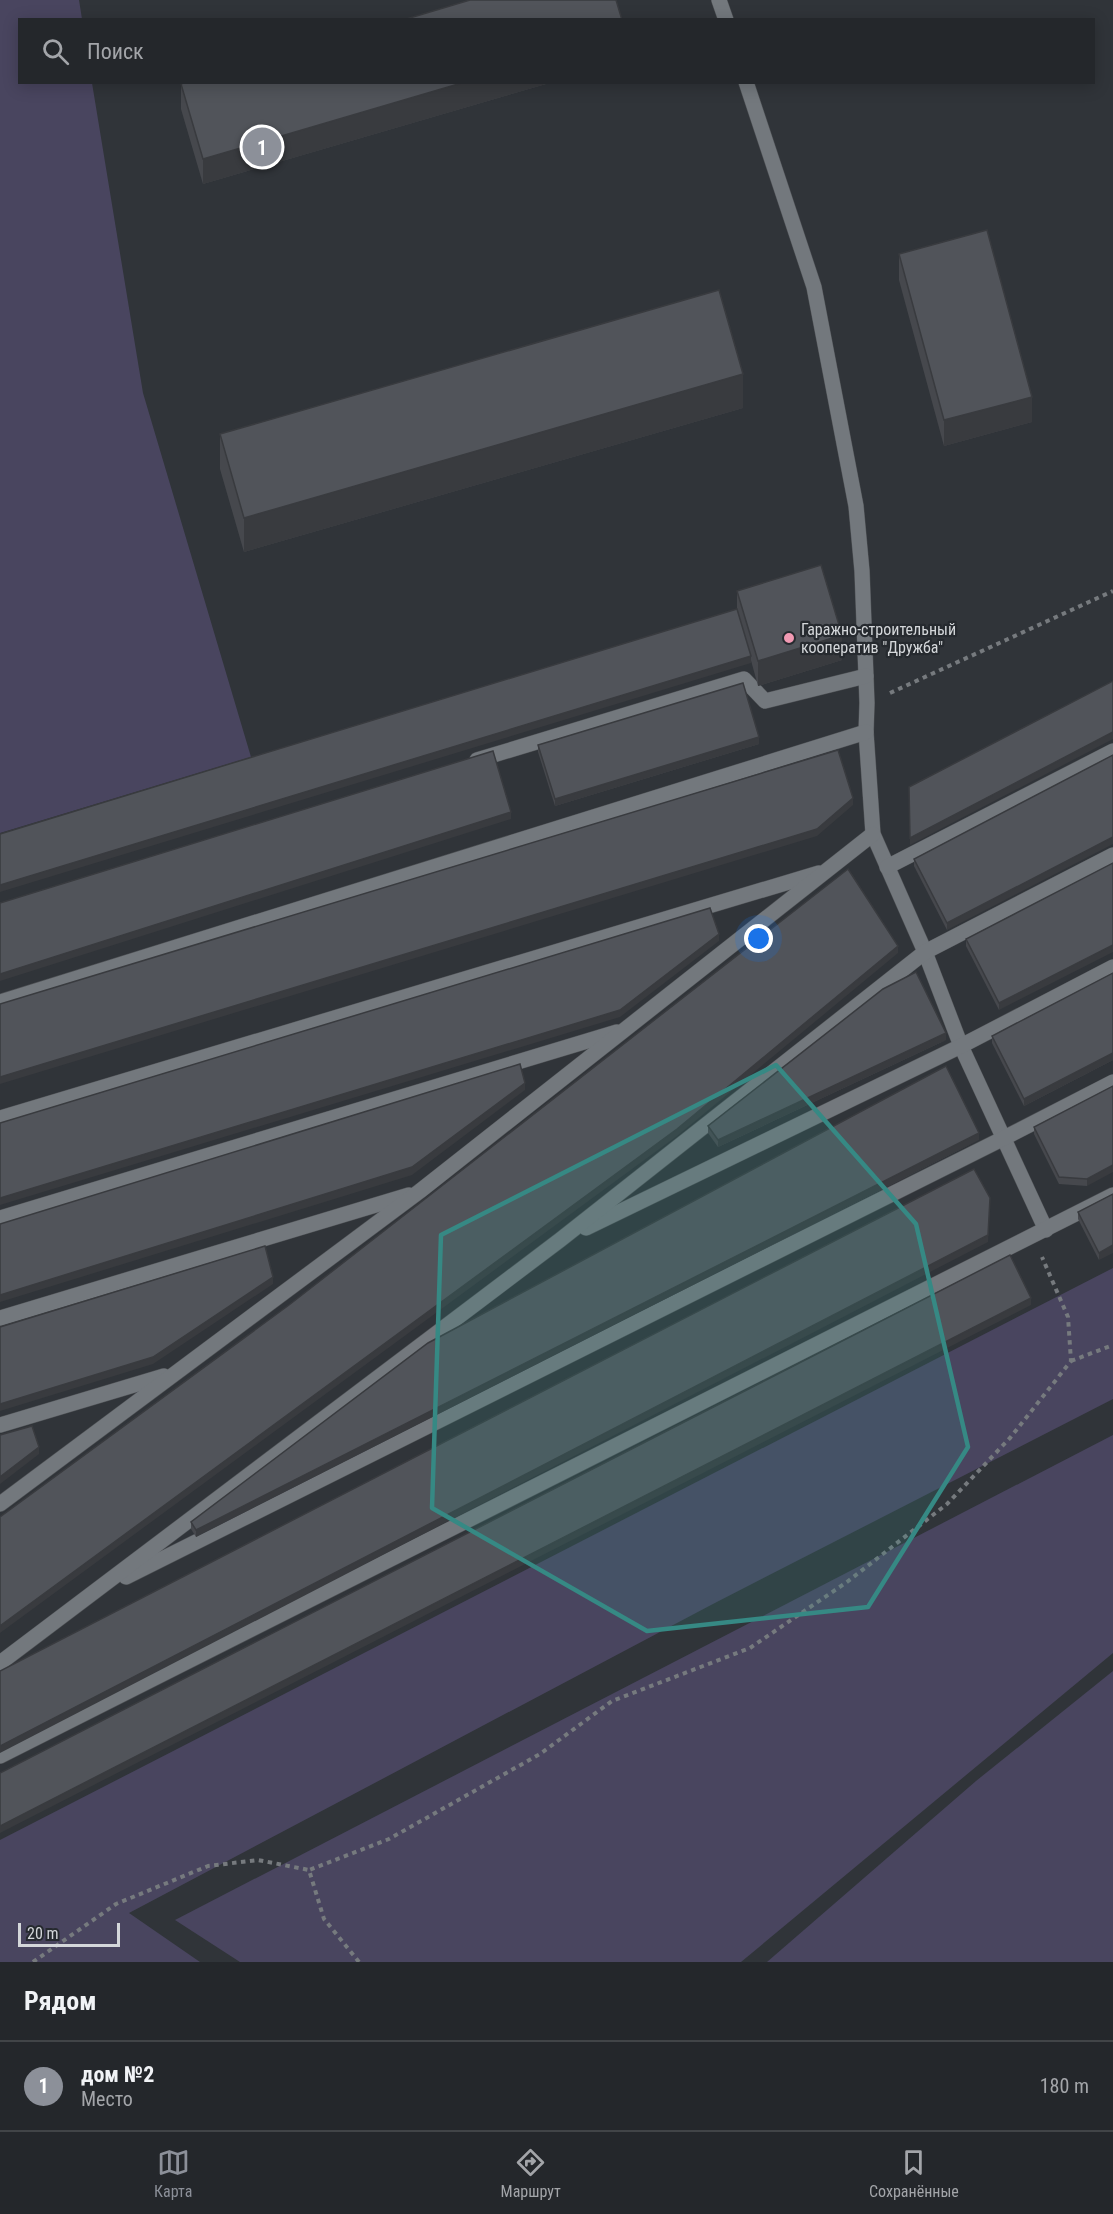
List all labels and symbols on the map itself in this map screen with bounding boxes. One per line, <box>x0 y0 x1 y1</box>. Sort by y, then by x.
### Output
pin: 1 <box>242 124 282 170</box>
place label: Гаражно-строительный кооператив "Дружба" <box>801 620 956 657</box>
marker: Гаражно-строительный кооператив "Дружба" <box>782 631 796 645</box>
your location <box>744 924 773 953</box>
scale bar <box>18 1920 120 1948</box>

